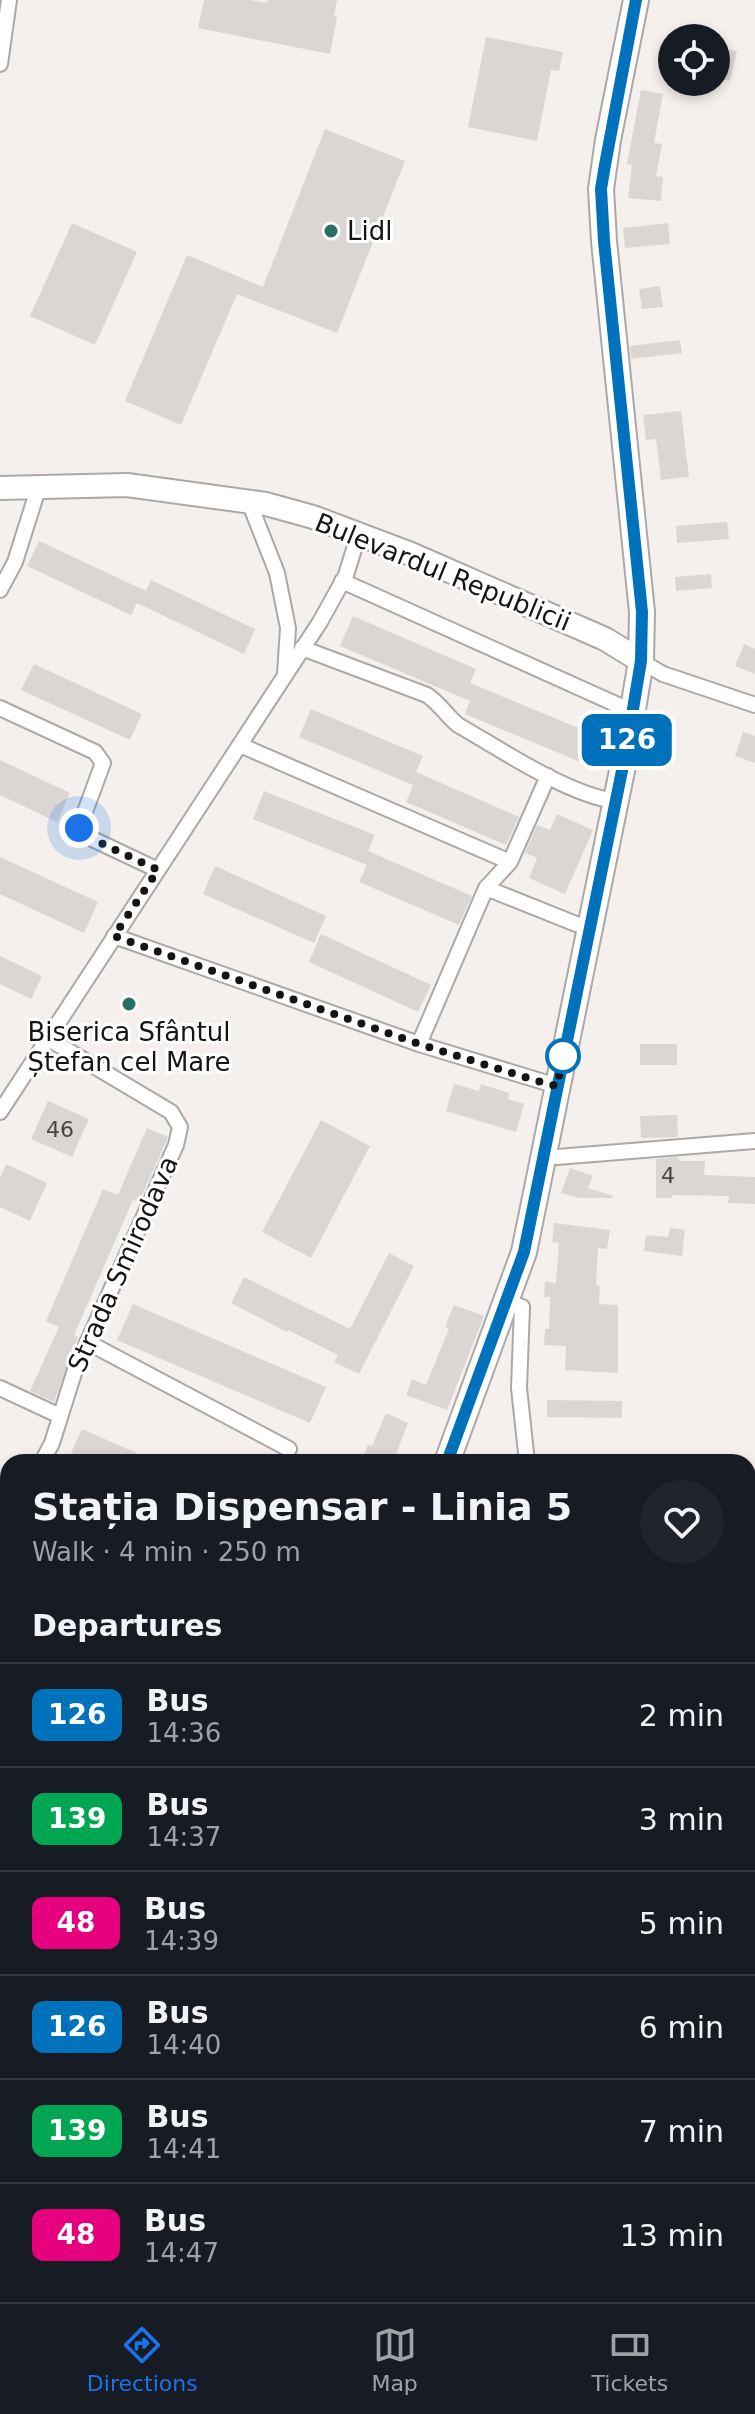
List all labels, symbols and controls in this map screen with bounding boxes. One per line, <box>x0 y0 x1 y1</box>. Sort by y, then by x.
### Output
map controls <box>658 24 730 96</box>
button: locate <box>658 24 730 96</box>
place label: Lidl <box>347 216 392 246</box>
marker: Lidl <box>322 222 340 240</box>
street label: Bulevardul Republicii <box>311 507 575 637</box>
line badge: 126 <box>581 714 673 766</box>
text: 126 <box>598 723 656 756</box>
your location <box>59 808 99 848</box>
marker: Biserica Sfântul Ștefan cel Mare <box>120 995 138 1013</box>
place label: Biserica Sfântul Ștefan cel Mare <box>28 1017 230 1077</box>
unlabelled marker <box>546 1039 580 1073</box>
house number: 46 <box>46 1117 74 1142</box>
street label: Strada Smirodava <box>62 1152 184 1376</box>
house number: 4 <box>661 1163 675 1188</box>
button: heart <box>640 1480 724 1564</box>
text: Stația Dispensar - Linia 5 <box>32 1485 572 1529</box>
text: Walk · 4 min · 250 m <box>32 1537 301 1567</box>
text: Departures <box>32 1608 222 1643</box>
text: Bus <box>146 1683 209 1718</box>
text: 126 <box>48 1698 106 1731</box>
text: 2 min <box>639 1698 724 1733</box>
text: 14:36 <box>146 1718 221 1748</box>
text: Bus <box>146 1787 209 1822</box>
text: 139 <box>48 1802 106 1835</box>
text: 3 min <box>639 1802 724 1837</box>
text: 14:37 <box>146 1822 221 1852</box>
text: Bus <box>144 1891 206 1926</box>
text: 48 <box>57 1906 95 1939</box>
text: 5 min <box>639 1906 724 1941</box>
text: 14:39 <box>144 1926 219 1956</box>
text: Bus <box>146 1995 209 2030</box>
text: 126 <box>48 2010 106 2043</box>
text: 6 min <box>639 2010 724 2045</box>
text: 14:40 <box>146 2030 221 2060</box>
text: Bus <box>146 2099 209 2134</box>
text: 139 <box>48 2114 106 2147</box>
text: 7 min <box>639 2114 724 2149</box>
text: 14:41 <box>146 2134 221 2164</box>
text: Bus <box>144 2203 206 2238</box>
text: 48 <box>57 2218 95 2251</box>
text: 13 min <box>620 2218 724 2253</box>
text: 14:47 <box>144 2238 219 2268</box>
tab: Directions <box>87 2323 198 2396</box>
tab: Map <box>371 2323 418 2396</box>
tab: Tickets <box>592 2323 668 2396</box>

